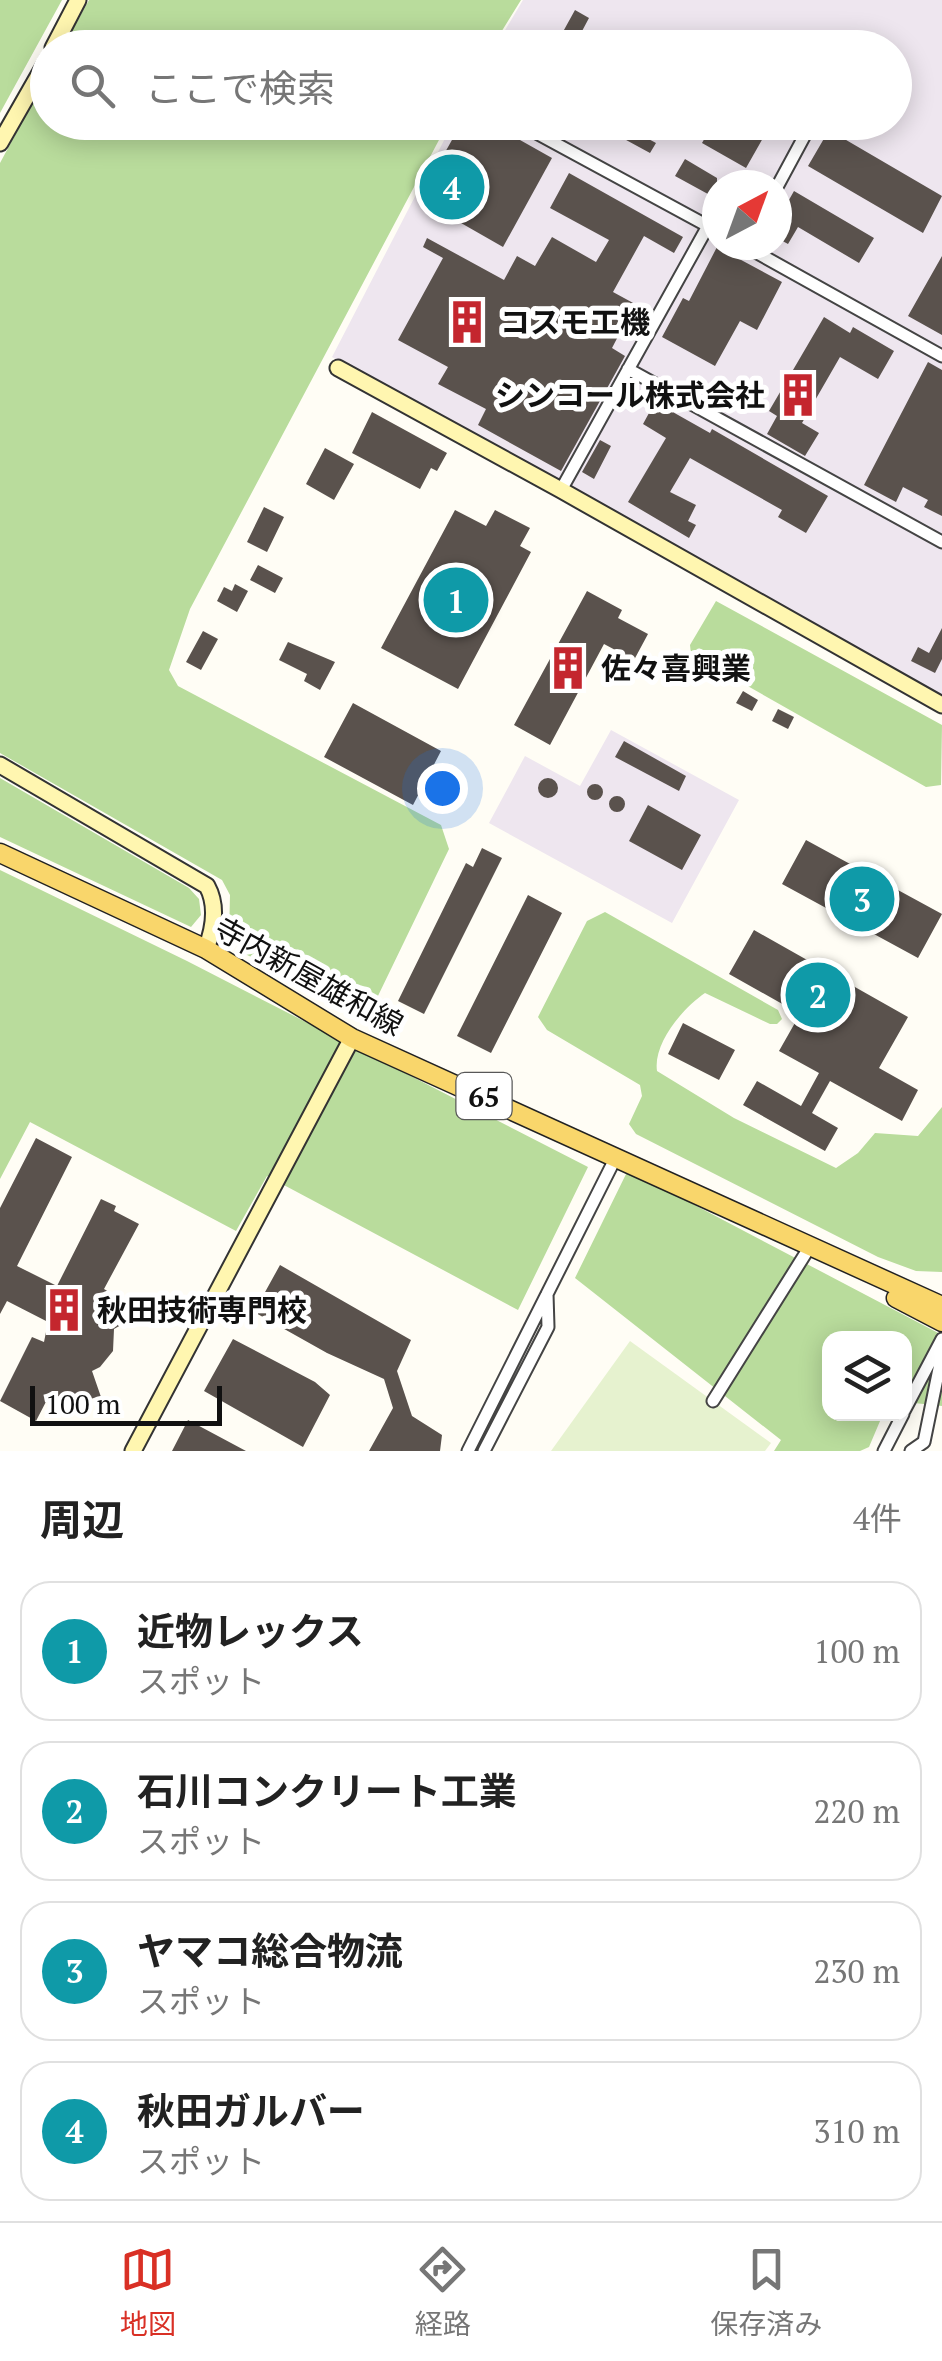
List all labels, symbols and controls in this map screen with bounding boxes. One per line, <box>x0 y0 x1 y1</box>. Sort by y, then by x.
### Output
search box <box>30 30 912 140</box>
icon: search <box>65 58 120 113</box>
text: ここで検索 <box>145 63 335 113</box>
pin: 4 <box>420 150 484 224</box>
north arrow <box>702 170 792 260</box>
building icon: コスモ工機 <box>443 298 491 346</box>
place label: コスモ工機 <box>500 302 650 342</box>
building icon: シンコール株式会社 <box>774 371 822 419</box>
place label: シンコール株式会社 <box>495 375 765 415</box>
pin: 1 <box>424 562 488 638</box>
building icon: 佐々喜興業 <box>544 644 592 692</box>
place label: 佐々喜興業 <box>601 648 751 688</box>
your location <box>417 763 468 814</box>
pin: 3 <box>830 862 894 936</box>
street label: 寺内新屋雄和線 <box>207 908 411 1044</box>
pin: 2 <box>786 958 850 1032</box>
road number: 65 <box>456 1073 512 1119</box>
building icon: 秋田技術専門校 <box>40 1286 88 1334</box>
place label: 秋田技術専門校 <box>97 1290 307 1330</box>
map controls <box>822 1331 912 1421</box>
button: layers <box>822 1331 912 1421</box>
scale bar <box>30 1381 222 1426</box>
text: 100 m <box>45 1385 121 1422</box>
text: 周辺 <box>40 1491 124 1547</box>
text: 4件 <box>853 1497 902 1539</box>
text: 近物レックス <box>137 1606 364 1656</box>
text: 1 <box>65 1630 84 1672</box>
text: 100 m <box>813 1630 900 1672</box>
text: スポット <box>137 1660 265 1702</box>
text: 石川コンクリート工業 <box>137 1766 517 1816</box>
text: 2 <box>65 1790 84 1832</box>
text: 220 m <box>813 1790 900 1832</box>
text: スポット <box>137 1820 265 1862</box>
text: ヤマコ総合物流 <box>137 1926 403 1976</box>
text: 3 <box>65 1950 84 1992</box>
text: 230 m <box>813 1950 900 1992</box>
text: スポット <box>137 1980 265 2022</box>
text: 秋田ガルバー <box>137 2086 365 2136</box>
text: 4 <box>65 2110 84 2152</box>
text: 310 m <box>813 2110 900 2152</box>
text: スポット <box>137 2140 265 2182</box>
tab: 地図 <box>120 2242 176 2342</box>
tab: 経路 <box>415 2242 471 2342</box>
tab: 保存済み <box>710 2242 822 2342</box>

